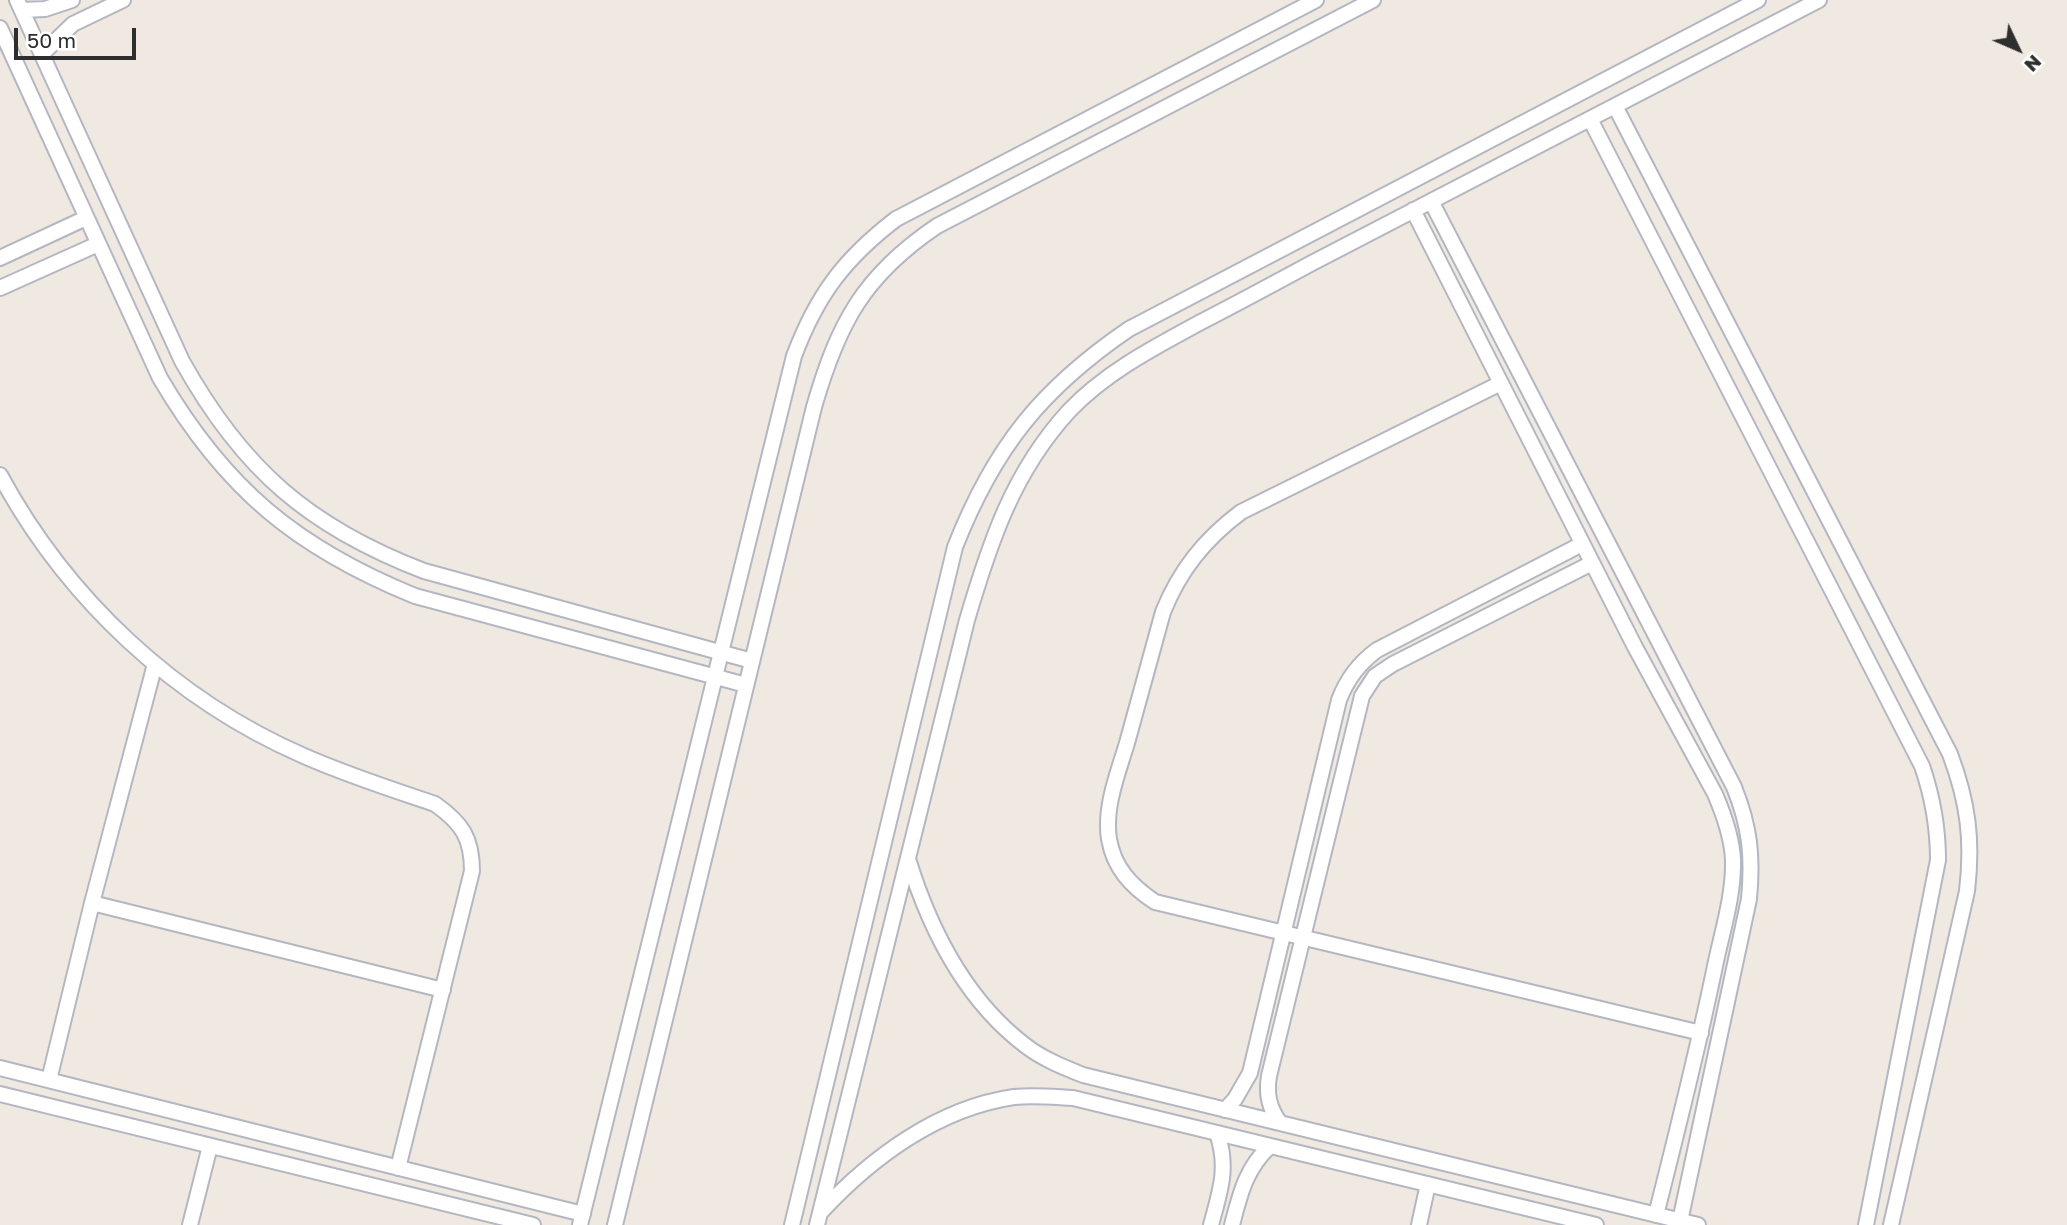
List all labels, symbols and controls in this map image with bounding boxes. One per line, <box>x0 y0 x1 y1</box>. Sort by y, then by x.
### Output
scale bar <box>18 14 140 58</box>
north arrow <box>1983 14 2053 84</box>
text: 50 m <box>27 27 76 53</box>
text: N <box>2020 51 2047 77</box>

